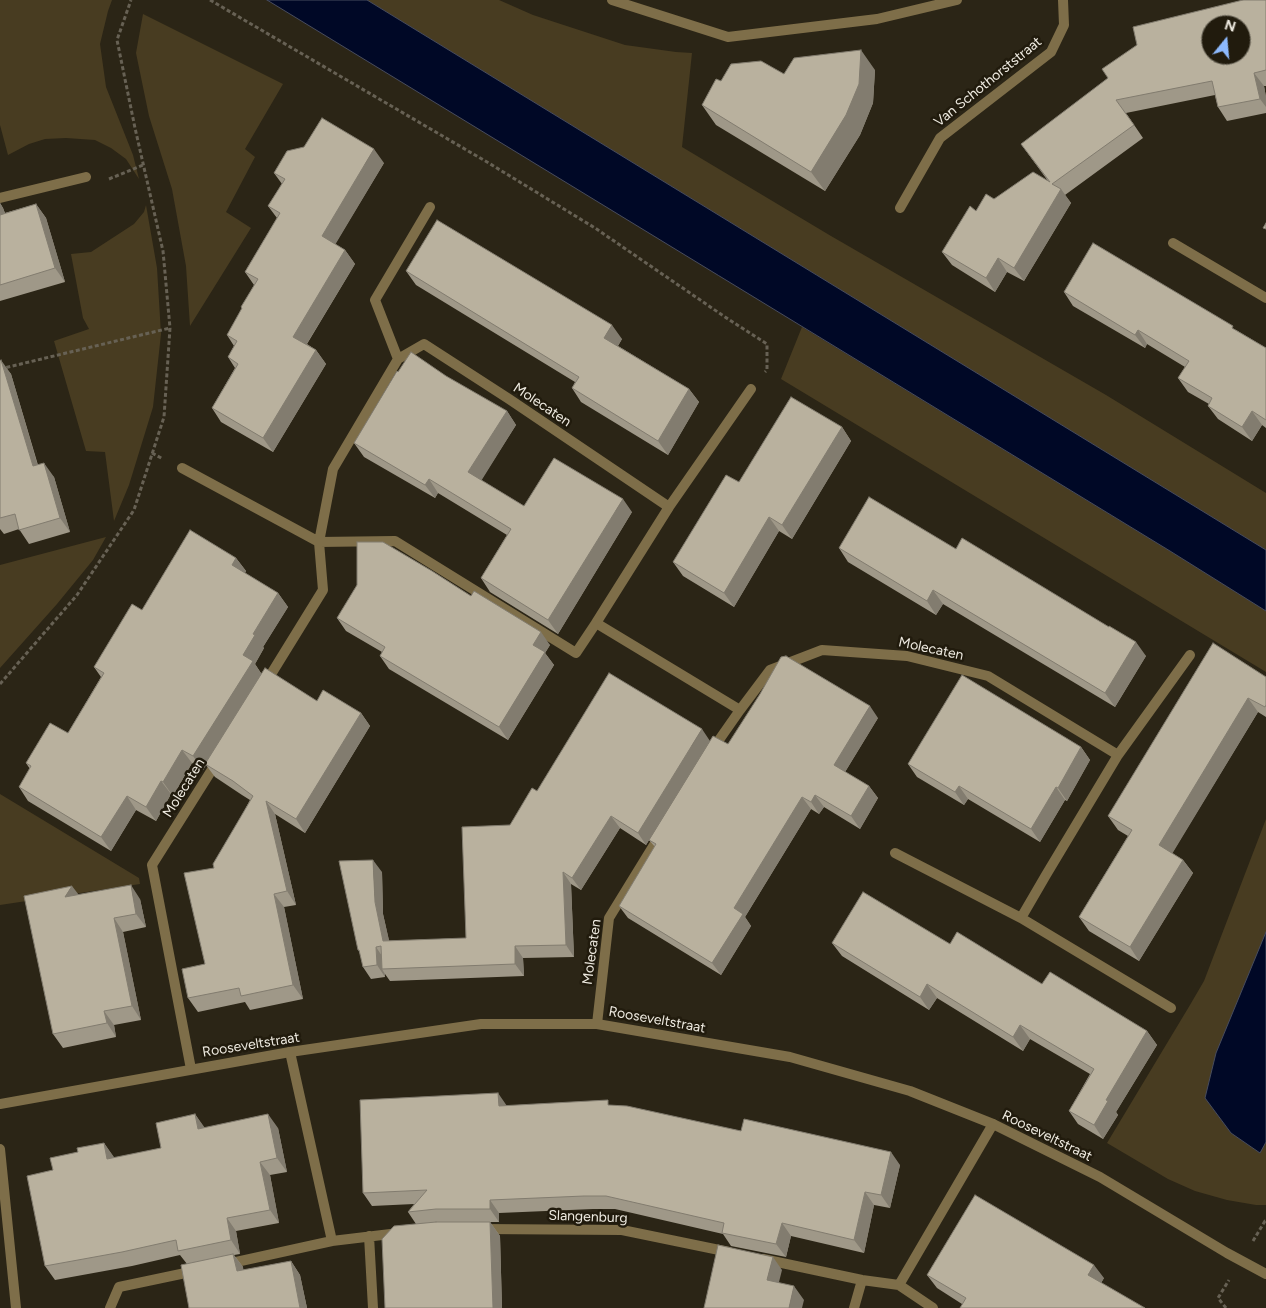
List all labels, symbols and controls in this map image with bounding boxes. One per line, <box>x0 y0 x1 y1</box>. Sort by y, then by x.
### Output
north arrow <box>1201 15 1251 65</box>
text: N <box>1223 16 1238 36</box>
street label: Van Schothorststraat <box>931 33 1045 131</box>
street label: Molecaten <box>510 380 574 430</box>
street label: Molecaten <box>897 634 965 664</box>
street label: Molecaten <box>159 756 209 820</box>
street label: Molecaten <box>579 918 605 986</box>
street label: Rooseveltstraat <box>607 1003 707 1037</box>
street label: Rooseveltstraat <box>201 1029 301 1061</box>
street label: Rooseveltstraat <box>999 1107 1095 1165</box>
street label: Slangenburg <box>548 1207 628 1227</box>

